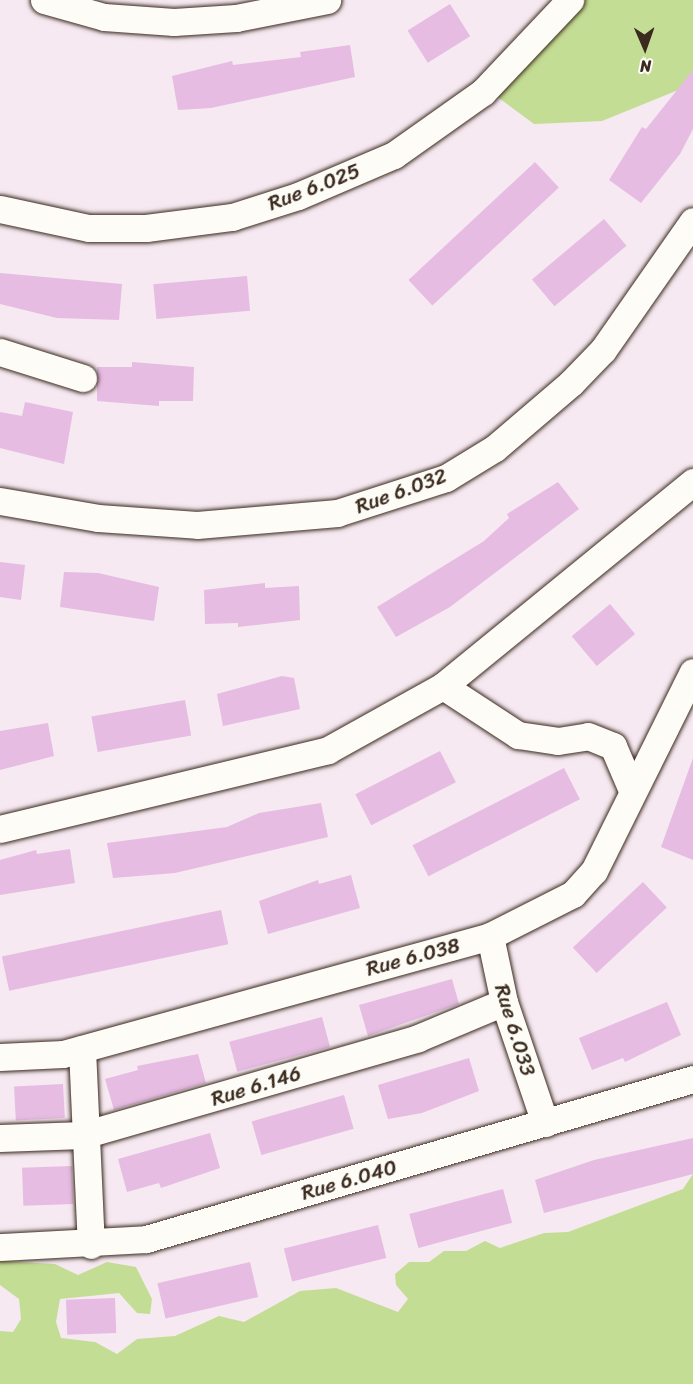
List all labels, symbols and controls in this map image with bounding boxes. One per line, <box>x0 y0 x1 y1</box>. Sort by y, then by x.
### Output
north arrow <box>615 18 675 78</box>
text: N <box>640 52 652 81</box>
street label: Rue 6.025 <box>264 158 364 216</box>
street label: Rue 6.032 <box>352 463 450 519</box>
street label: Rue 6.038 <box>363 932 463 982</box>
street label: Rue 6.033 <box>489 981 541 1079</box>
street label: Rue 6.146 <box>208 1060 304 1112</box>
street label: Rue 6.040 <box>298 1154 400 1206</box>

